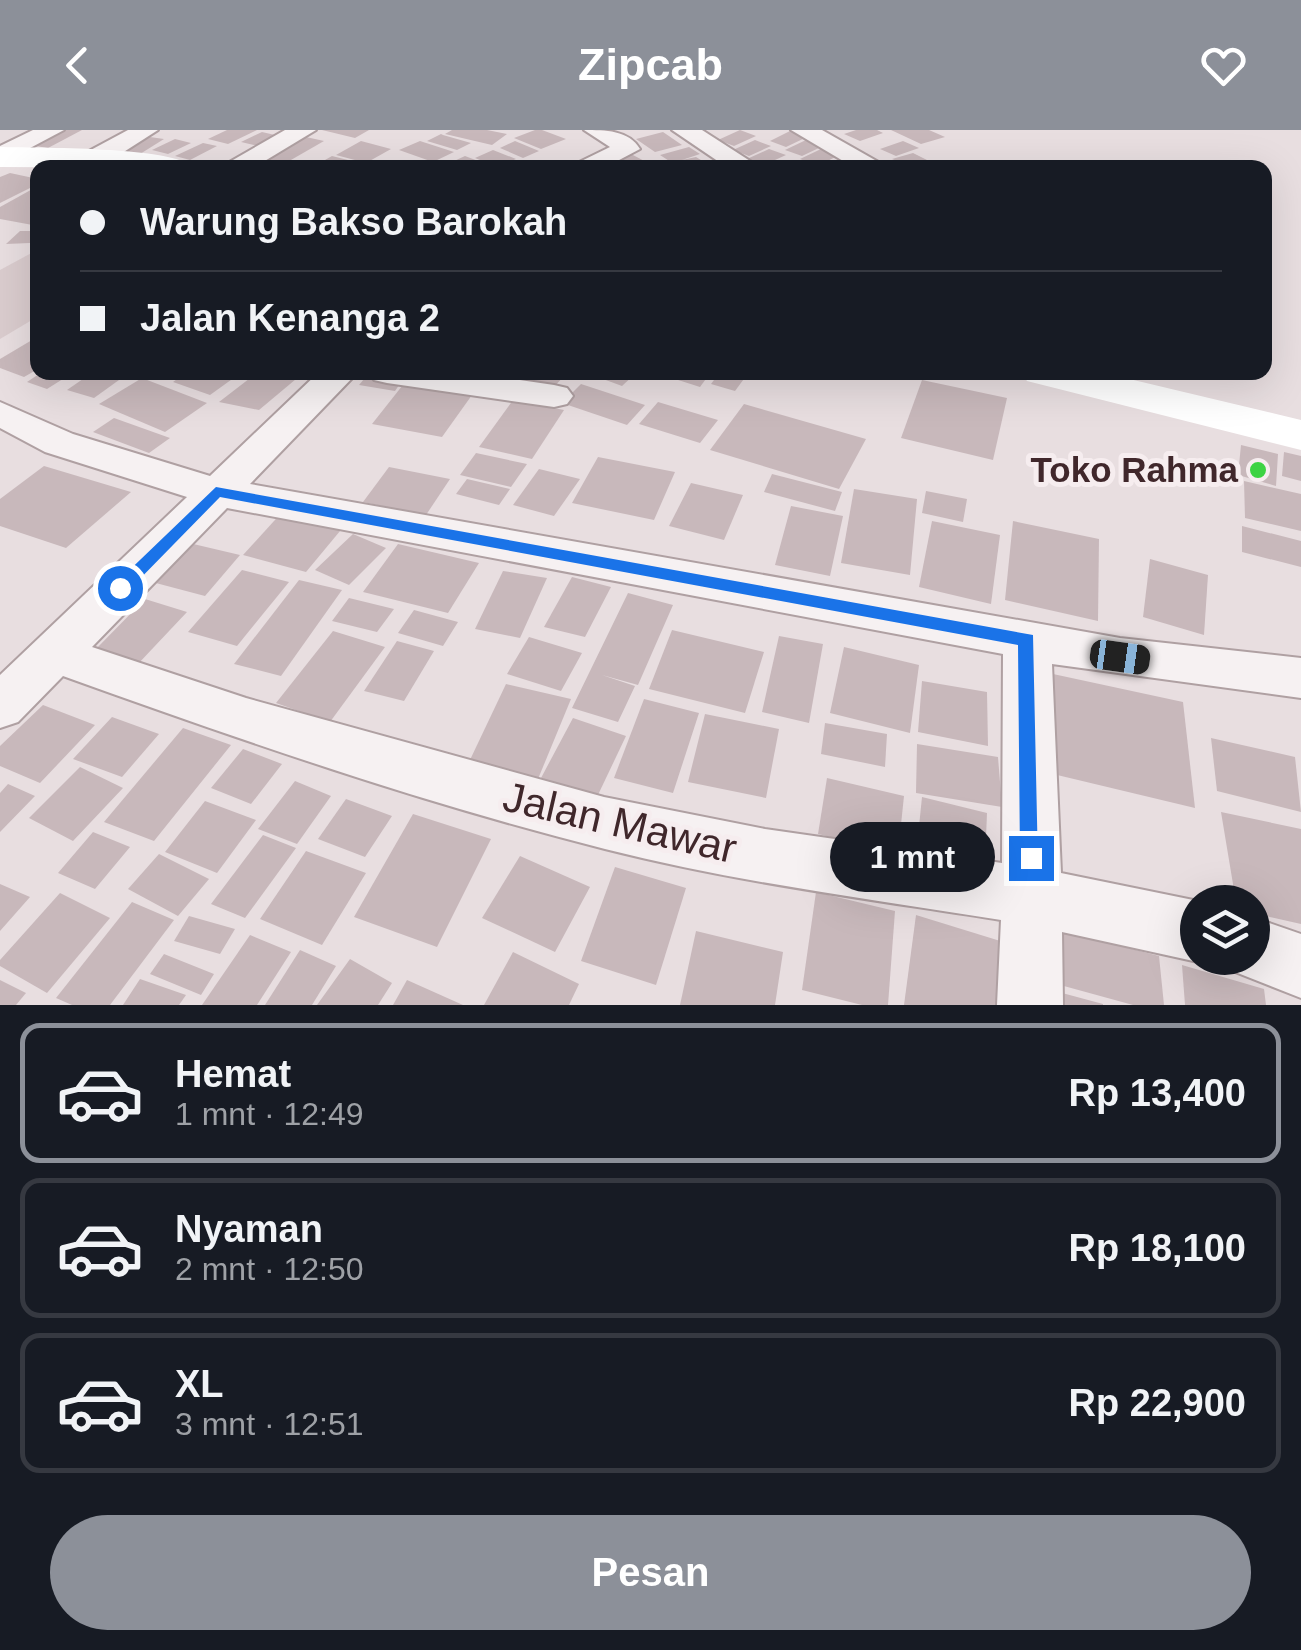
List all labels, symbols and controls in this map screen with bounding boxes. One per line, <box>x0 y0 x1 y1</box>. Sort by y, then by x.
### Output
icon: back <box>50 38 105 93</box>
icon: heart <box>1196 38 1251 93</box>
text: Zipcab <box>578 39 723 90</box>
text: Warung Bakso Barokah <box>140 201 567 243</box>
text: Jalan Kenanga 2 <box>140 297 440 339</box>
place label: Toko Rahma <box>1031 450 1239 489</box>
marker: Toko Rahma <box>1247 459 1269 481</box>
route start <box>98 566 143 611</box>
car <box>1088 638 1152 676</box>
street label: Jalan Mawar <box>499 773 741 872</box>
callout: 1 mnt <box>831 823 996 893</box>
route end <box>1009 836 1054 881</box>
text: 1 mnt <box>870 839 955 875</box>
map controls <box>1180 885 1270 975</box>
button: layers <box>1180 885 1270 975</box>
icon: car <box>55 1048 145 1138</box>
text: Hemat <box>175 1053 291 1095</box>
text: Rp 13,400 <box>1069 1072 1246 1114</box>
text: 1 mnt · 12:49 <box>175 1096 364 1132</box>
icon: car <box>55 1203 145 1293</box>
text: Nyaman <box>175 1208 323 1250</box>
text: Rp 18,100 <box>1069 1227 1246 1269</box>
text: 2 mnt · 12:50 <box>175 1251 364 1287</box>
icon: car <box>55 1358 145 1448</box>
text: XL <box>175 1363 224 1405</box>
text: Rp 22,900 <box>1069 1382 1246 1424</box>
text: 3 mnt · 12:51 <box>175 1406 364 1442</box>
button: Pesan <box>50 1515 1251 1630</box>

